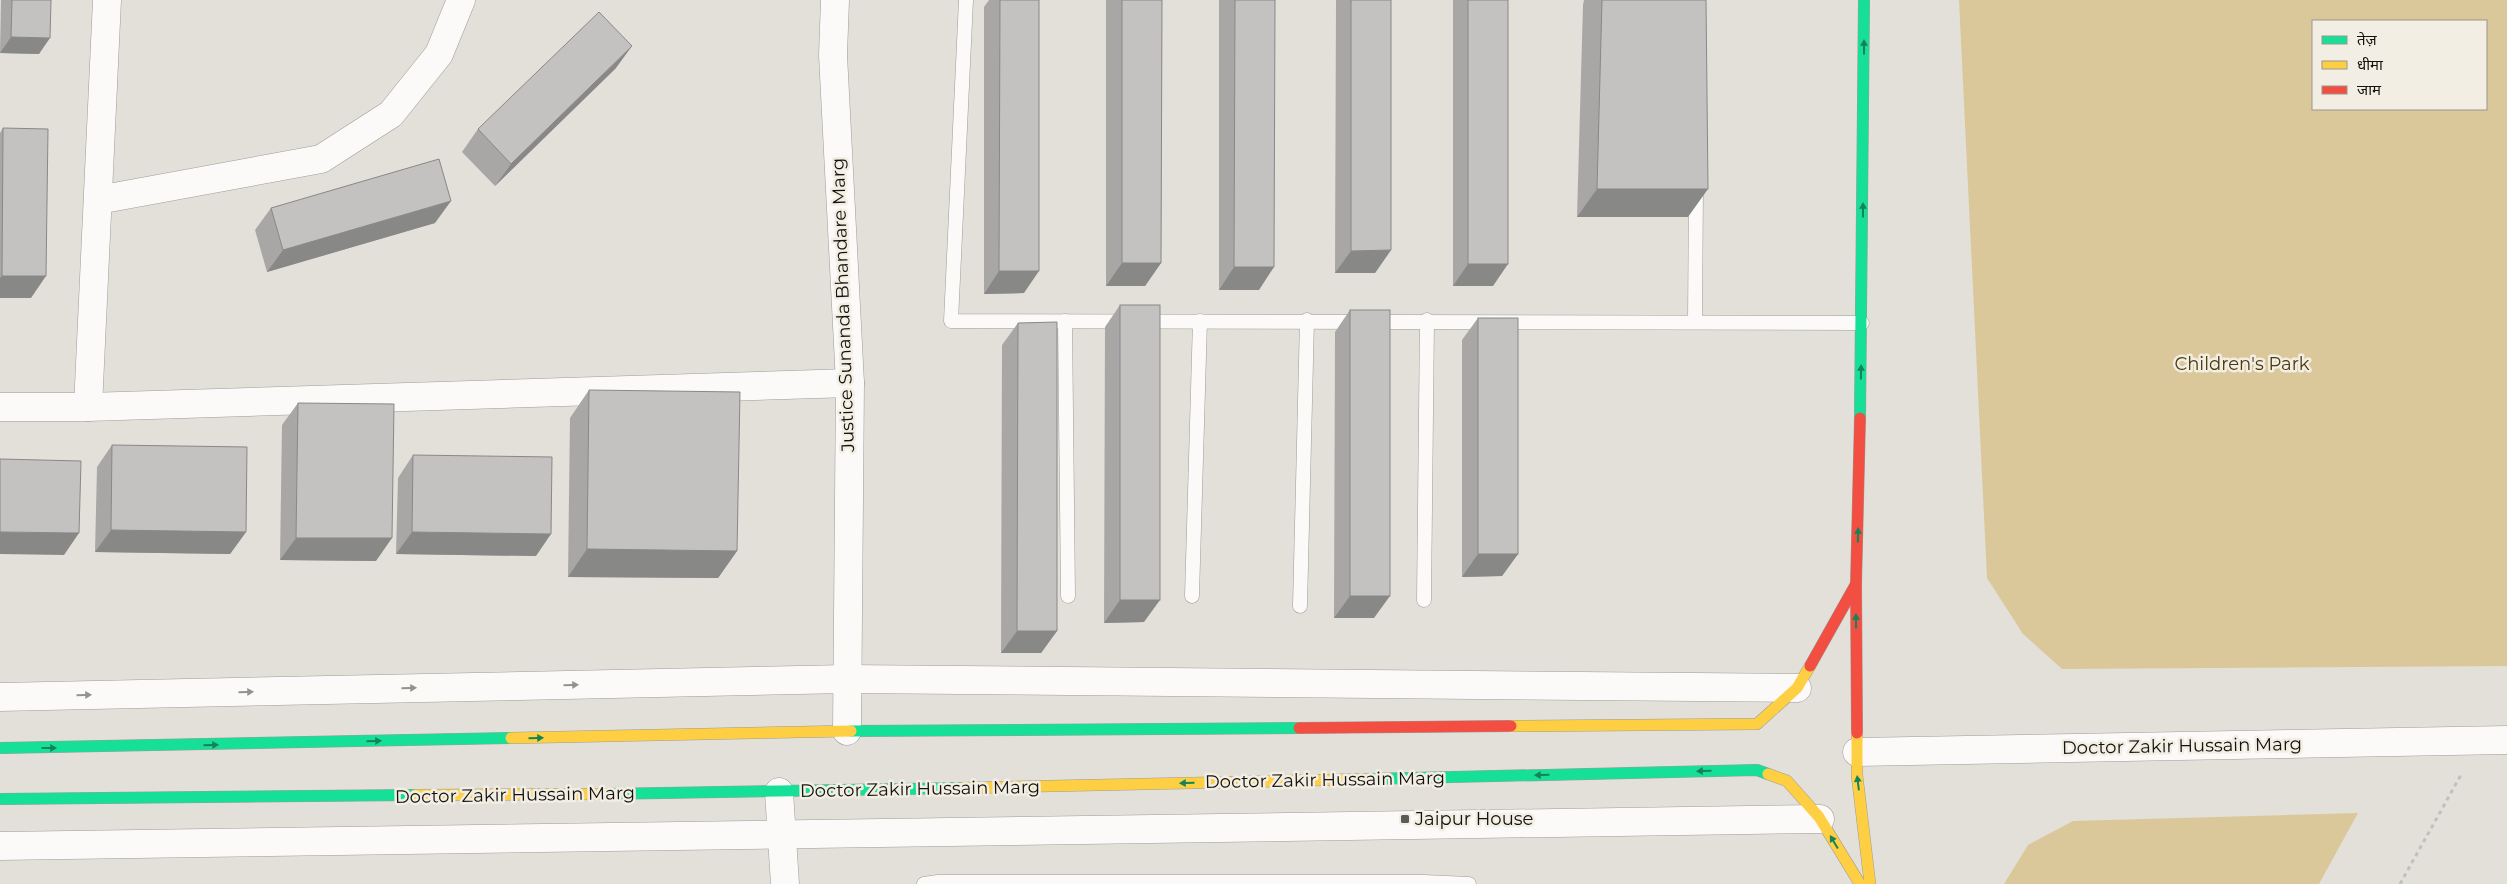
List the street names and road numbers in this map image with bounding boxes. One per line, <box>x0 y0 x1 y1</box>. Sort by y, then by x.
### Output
street label: Justice Sunanda Bhandare Marg <box>827 158 859 453</box>
street label: Doctor Zakir Hussain Marg <box>2062 733 2302 759</box>
street label: Doctor Zakir Hussain Marg <box>1205 767 1445 793</box>
street label: Doctor Zakir Hussain Marg <box>800 776 1040 802</box>
street label: Doctor Zakir Hussain Marg <box>395 782 635 808</box>

